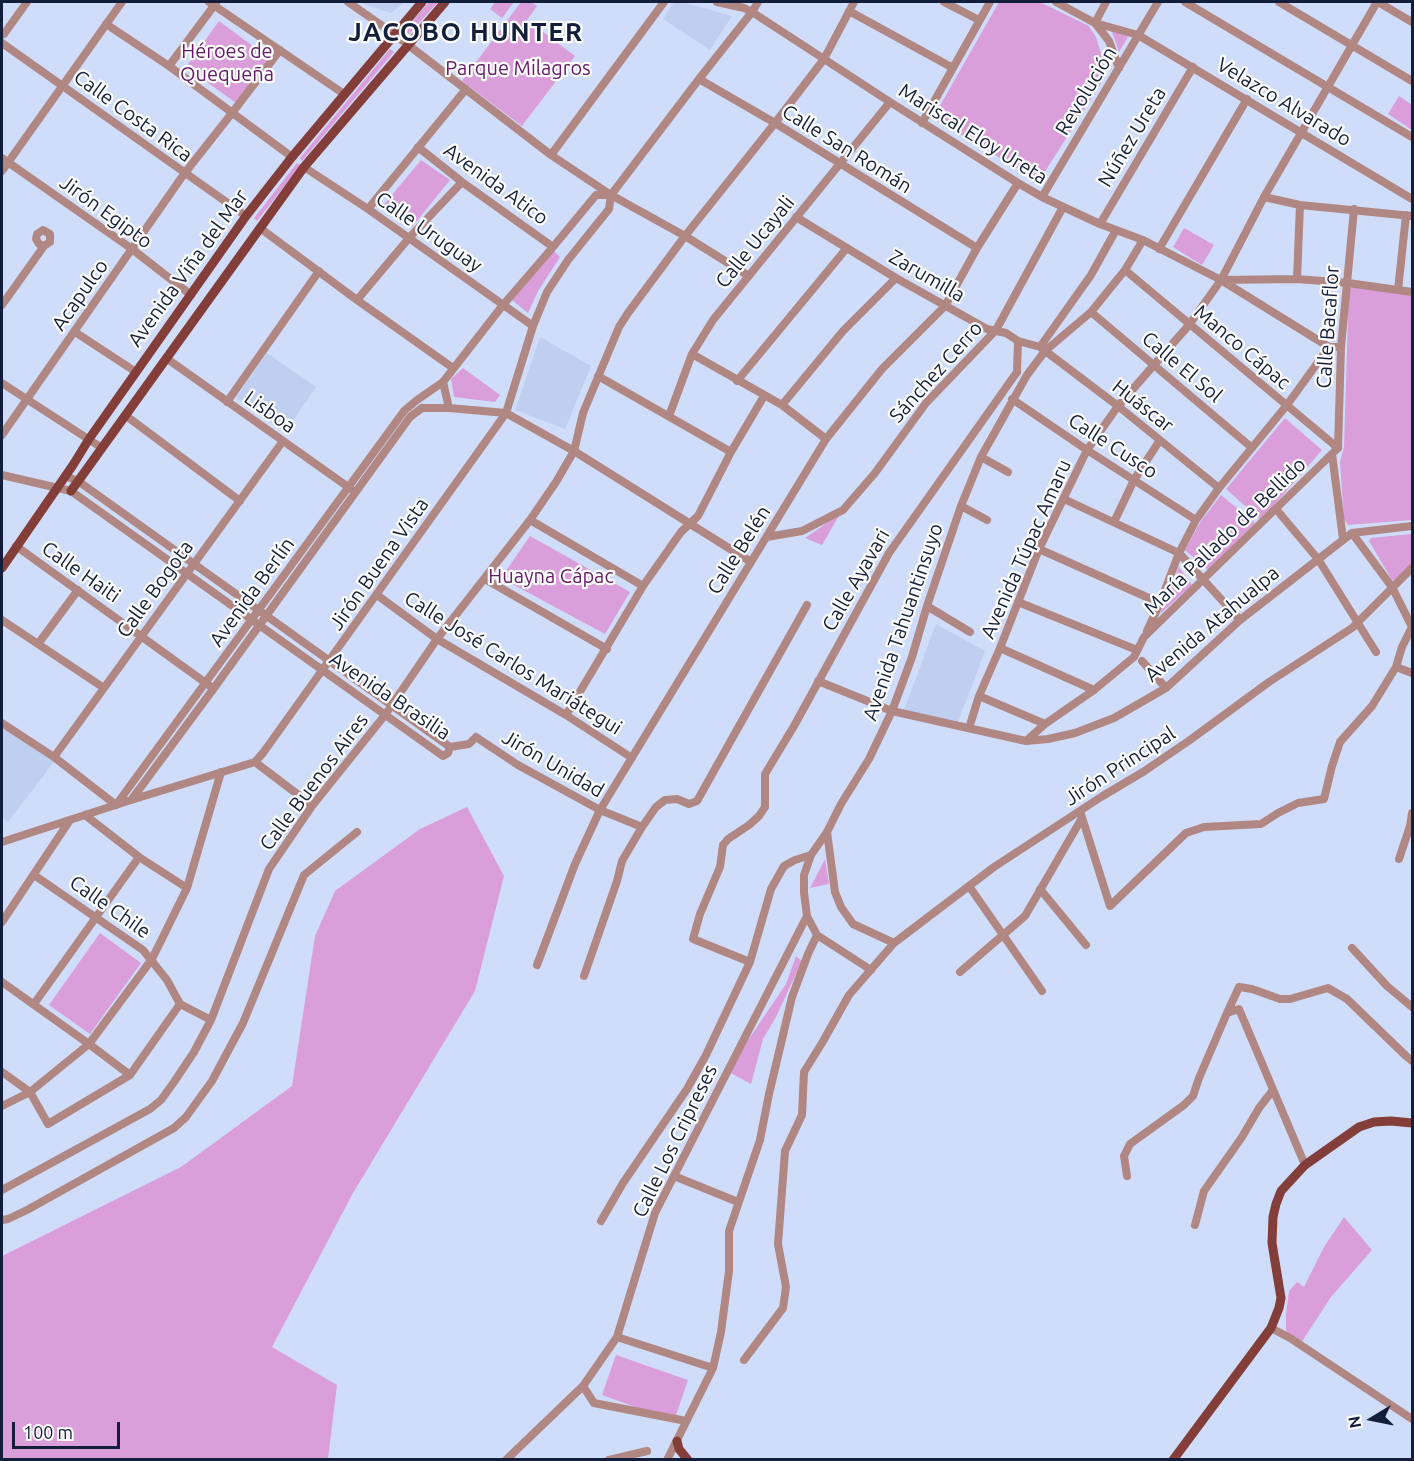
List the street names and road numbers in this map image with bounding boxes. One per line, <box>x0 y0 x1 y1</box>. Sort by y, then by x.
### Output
street label: Revolución <box>1050 42 1122 140</box>
street label: Velazco Alvarado <box>1212 52 1356 152</box>
street label: Calle Costa Rica <box>69 65 197 167</box>
street label: Mariscal Eloy Ureta <box>894 79 1052 189</box>
street label: Núñez Ureta <box>1093 83 1171 191</box>
street label: Calle San Román <box>778 99 916 199</box>
street label: Avenida Atico <box>439 138 553 230</box>
street label: Jirón Egipto <box>55 170 157 254</box>
street label: Avenida Viña del Mar <box>123 185 253 351</box>
street label: Calle Uruguay <box>371 187 487 277</box>
street label: Calle Ucayali <box>710 191 800 293</box>
street label: Zarumilla <box>885 245 969 307</box>
street label: Acapulco <box>47 255 113 335</box>
street label: Calle Bacaflor <box>1312 265 1344 389</box>
street label: Manco Cápac <box>1189 300 1295 394</box>
street label: Sánchez Cerro <box>884 316 988 428</box>
street label: Calle El Sol <box>1137 327 1227 407</box>
street label: Huáscar <box>1107 375 1179 437</box>
street label: Lisboa <box>240 386 300 438</box>
street label: Calle Cusco <box>1064 408 1162 484</box>
street label: María Pallado de Bellido <box>1139 452 1311 620</box>
street label: Avenida Túpac Amaru <box>976 456 1076 642</box>
street label: Jirón Buena Vista <box>324 493 434 635</box>
street label: Calle Belén <box>702 501 776 599</box>
street label: Avenida Tahuantinsuyo <box>858 520 948 724</box>
street label: Calle Ayavari <box>817 525 895 635</box>
street label: Avenida Berlín <box>204 533 300 651</box>
street label: Calle Haiti <box>37 536 125 608</box>
street label: Calle Bogota <box>112 536 198 642</box>
street label: Avenida Atahualpa <box>1140 561 1284 687</box>
street label: Calle José Carlos Mariátegui <box>400 586 626 740</box>
street label: Avenida Brasilia <box>325 647 455 745</box>
street label: Calle Buenos Aires <box>255 709 373 855</box>
street label: Jirón Principal <box>1060 721 1180 811</box>
street label: Jirón Unidad <box>498 725 608 803</box>
street label: Calle Chile <box>65 870 155 944</box>
street label: Calle Los Cripreses <box>628 1061 722 1221</box>

